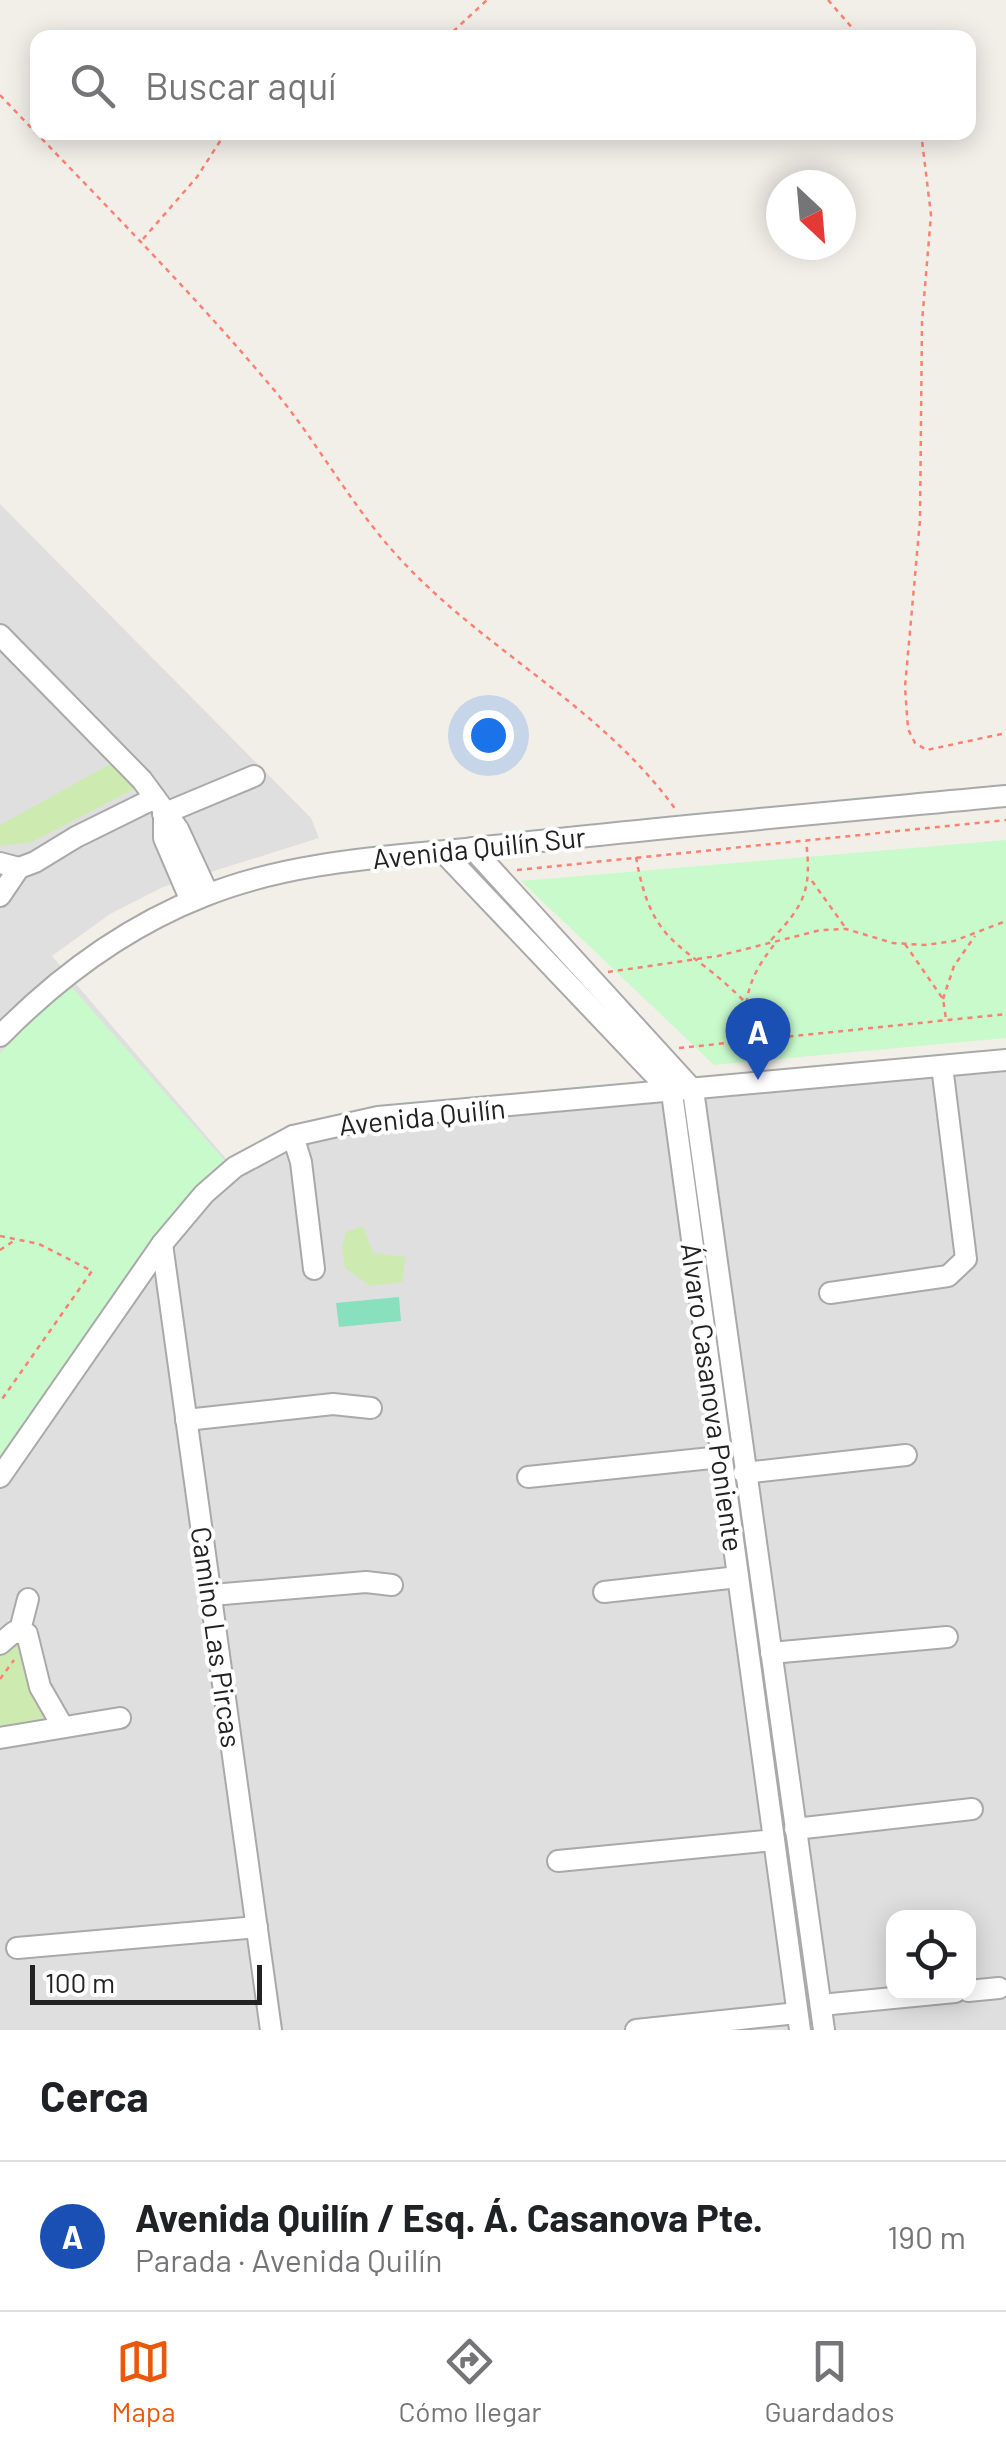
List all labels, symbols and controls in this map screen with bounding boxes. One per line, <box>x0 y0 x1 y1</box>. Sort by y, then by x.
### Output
search box <box>30 30 976 140</box>
icon: search <box>65 58 120 113</box>
text: Buscar aquí <box>145 62 336 108</box>
north arrow <box>766 170 856 260</box>
your location <box>463 710 514 761</box>
street label: Avenida Quilín Sur <box>371 819 587 875</box>
pin: A <box>726 998 790 1080</box>
street label: Avenida Quilín <box>337 1090 507 1142</box>
street label: Álvaro Casanova Poniente <box>675 1240 751 1554</box>
street label: Camino Las Pircas <box>185 1524 249 1750</box>
map controls <box>886 1910 976 2000</box>
button: locate <box>886 1910 976 2000</box>
scale bar <box>30 1960 262 2004</box>
text: 100 m <box>45 1965 115 1999</box>
text: Cerca <box>40 2070 149 2120</box>
text: Avenida Quilín / Esq. Á. Casanova Pte. <box>135 2194 763 2240</box>
text: A <box>62 2217 83 2255</box>
text: 190 m <box>887 2217 966 2255</box>
text: Parada · Avenida Quilín <box>135 2240 443 2278</box>
tab: Mapa <box>111 2334 176 2428</box>
tab: Cómo llegar <box>398 2334 542 2428</box>
tab: Guardados <box>764 2334 895 2428</box>

